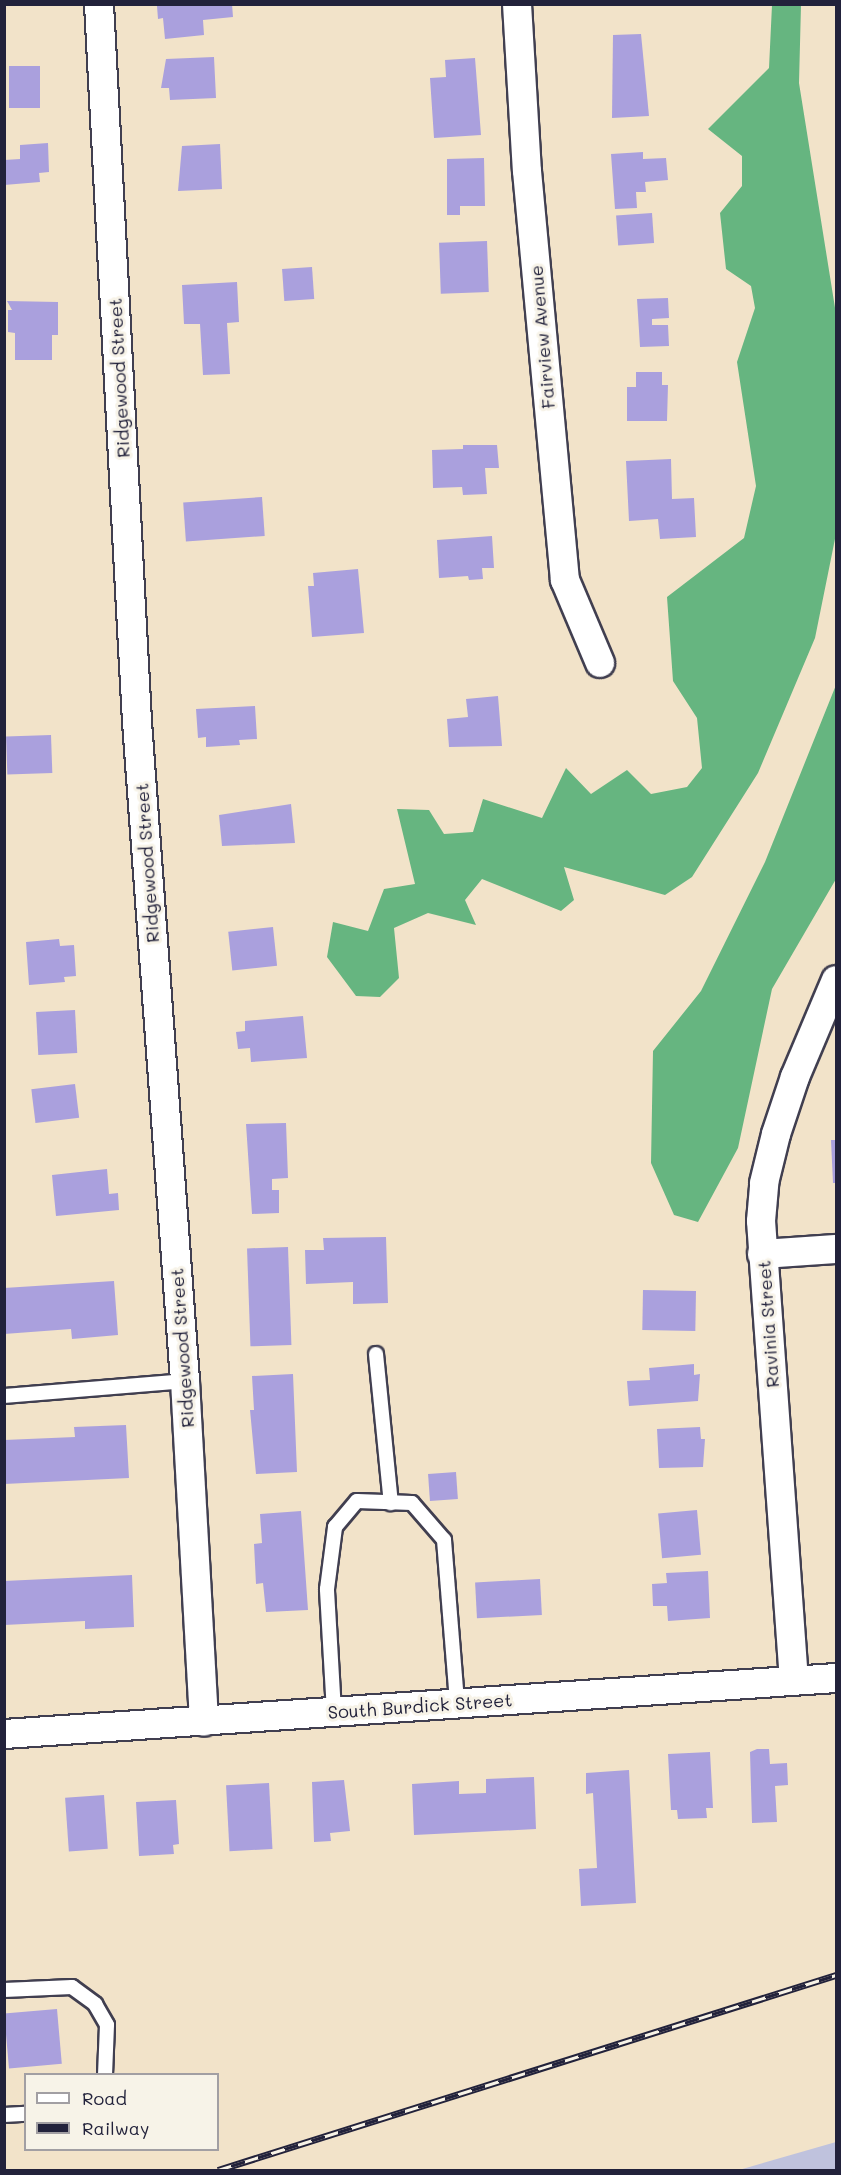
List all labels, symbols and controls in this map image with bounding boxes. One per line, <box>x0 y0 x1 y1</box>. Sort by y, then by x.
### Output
street label: Fairview Avenue <box>525 264 559 410</box>
street label: Ridgewood Street <box>104 298 134 458</box>
street label: Ridgewood Street <box>131 783 163 943</box>
street label: Ravinia Street <box>753 1260 783 1388</box>
street label: Ridgewood Street <box>166 1268 198 1428</box>
street label: South Burdick Street <box>327 1689 513 1723</box>
legend <box>24 2073 219 2151</box>
text: Road <box>82 2086 127 2110</box>
text: Railway <box>82 2116 149 2140</box>

